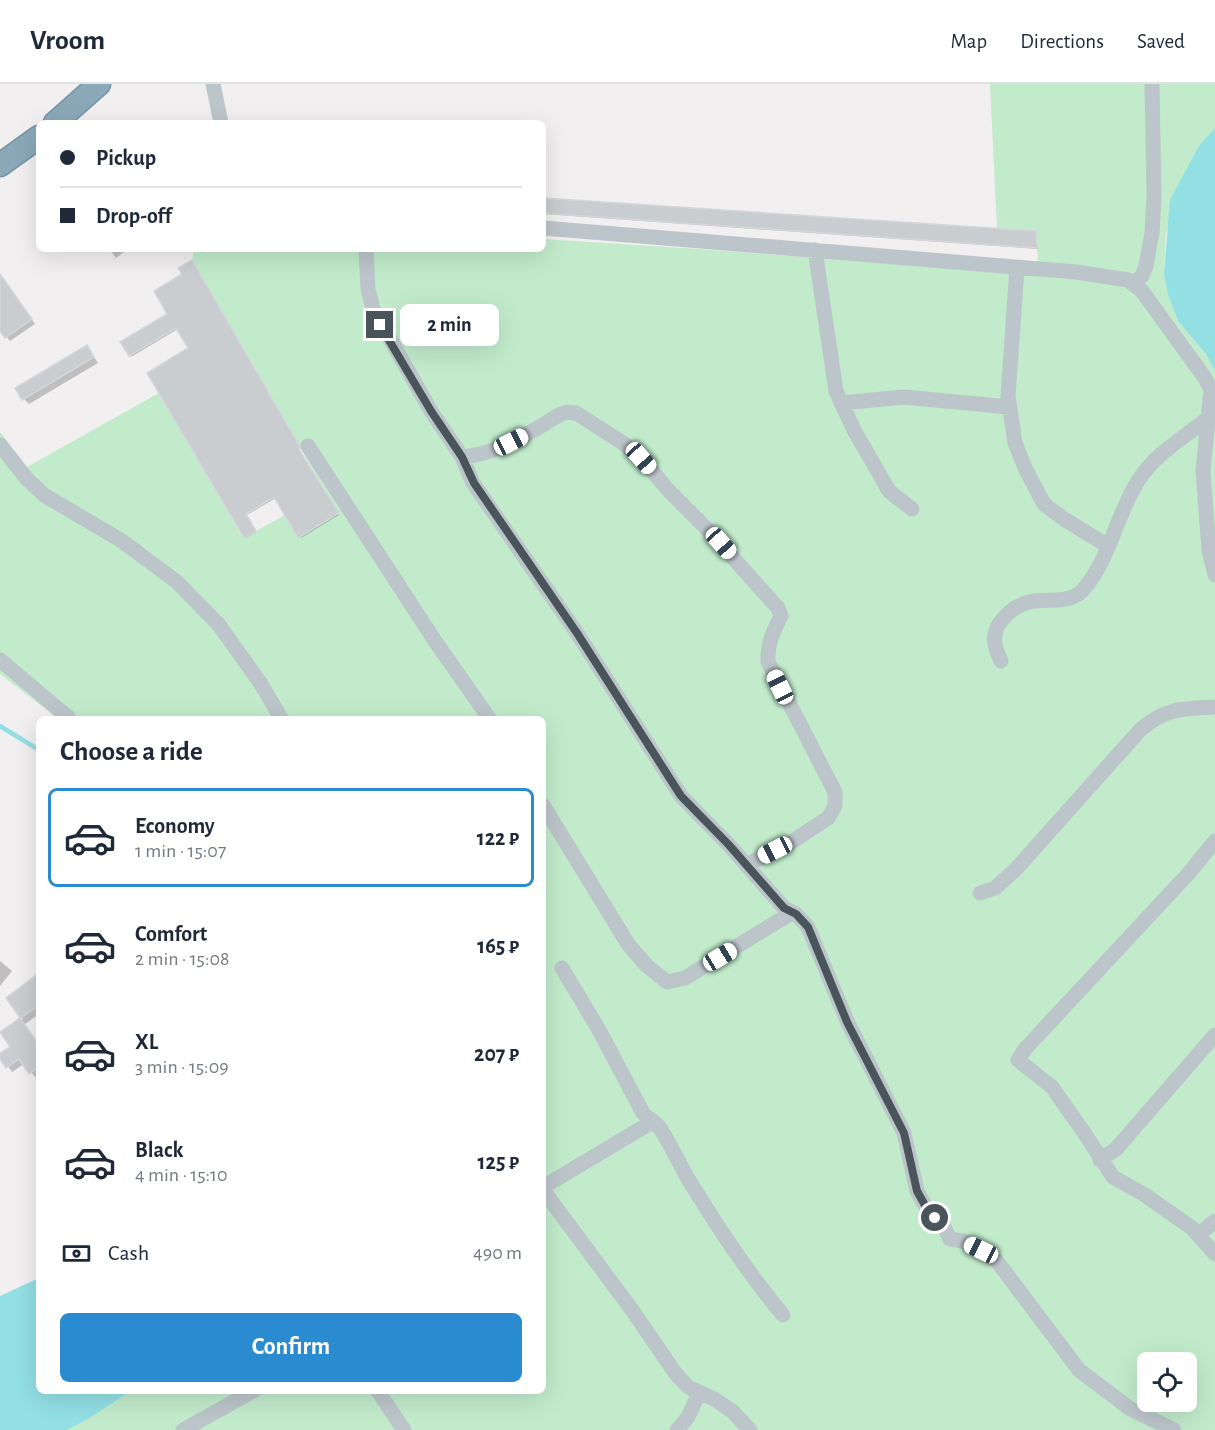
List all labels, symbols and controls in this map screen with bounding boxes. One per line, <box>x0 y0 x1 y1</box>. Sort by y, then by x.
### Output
text: Vroom <box>30 27 105 55</box>
text: Map <box>951 31 987 52</box>
text: Directions <box>1020 31 1104 52</box>
text: Saved <box>1137 31 1185 52</box>
text: Pickup <box>96 147 156 169</box>
text: Drop-off <box>96 205 172 227</box>
callout: 2 min <box>401 304 500 346</box>
route end <box>366 311 393 338</box>
text: 2 min <box>427 315 472 335</box>
car <box>491 426 531 458</box>
car <box>622 439 660 477</box>
car <box>702 524 740 562</box>
car <box>764 667 796 707</box>
text: Choose a ride <box>60 738 203 765</box>
icon: car <box>63 811 117 865</box>
text: Economy <box>135 815 215 837</box>
text: 122 ₽ <box>477 827 519 849</box>
car <box>755 834 795 866</box>
text: 1 min · 15:07 <box>135 841 226 861</box>
icon: car <box>63 919 117 973</box>
text: Comfort <box>135 923 207 945</box>
text: 165 ₽ <box>477 935 519 957</box>
car <box>700 940 740 974</box>
text: 2 min · 15:08 <box>135 949 230 969</box>
icon: car <box>63 1027 117 1081</box>
text: XL <box>135 1031 158 1053</box>
text: 207 ₽ <box>474 1043 519 1065</box>
text: 3 min · 15:09 <box>135 1057 229 1077</box>
icon: car <box>63 1135 117 1189</box>
text: Black <box>135 1139 183 1161</box>
text: 125 ₽ <box>478 1151 519 1173</box>
text: 4 min · 15:10 <box>135 1165 228 1185</box>
route start <box>921 1204 948 1231</box>
car <box>961 1234 1001 1266</box>
icon: cash <box>60 1237 93 1270</box>
text: Cash <box>108 1242 149 1264</box>
text: 490 m <box>473 1243 522 1263</box>
button: Confirm <box>60 1313 522 1382</box>
map controls <box>1137 1352 1197 1412</box>
button: locate <box>1137 1352 1197 1412</box>

